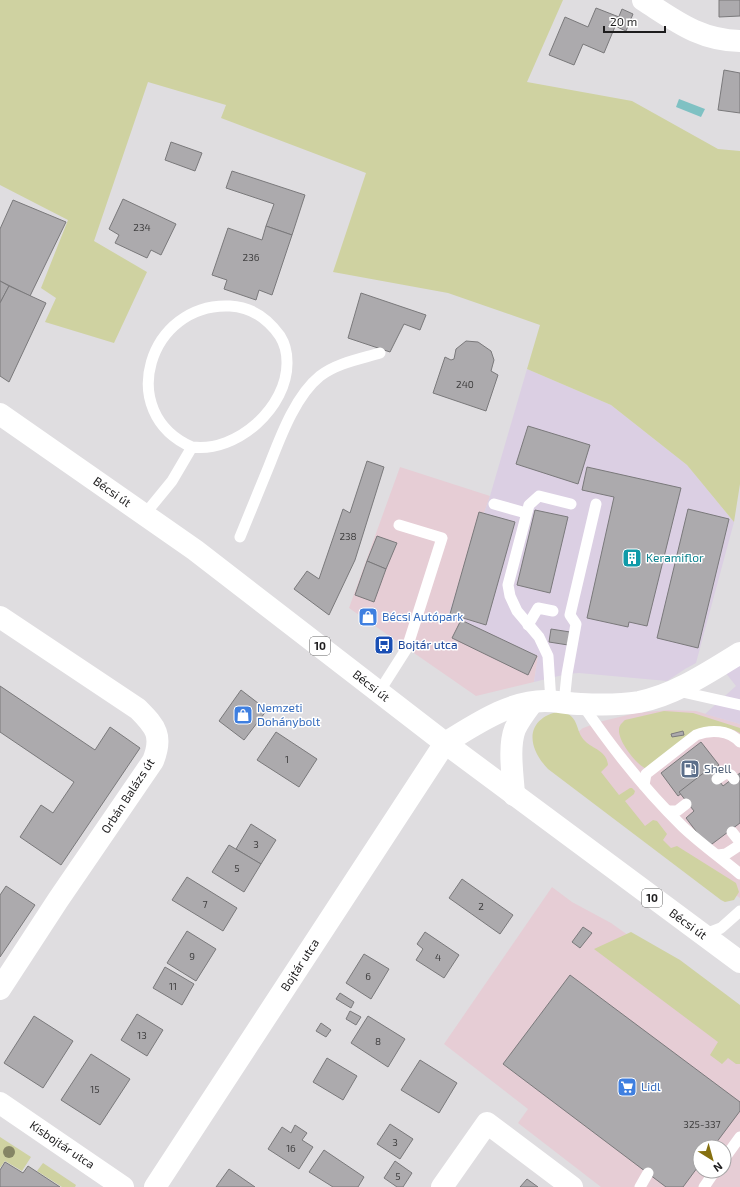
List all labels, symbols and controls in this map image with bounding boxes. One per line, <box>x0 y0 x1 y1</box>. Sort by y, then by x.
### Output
scale bar <box>604 8 665 34</box>
text: 20 m <box>610 14 637 28</box>
house number: 234 <box>133 221 151 233</box>
house number: 236 <box>243 251 260 263</box>
house number: 240 <box>456 378 474 390</box>
street label: Bécsi út <box>91 473 135 509</box>
house number: 238 <box>339 530 357 542</box>
building icon: Keramiflor <box>621 547 643 569</box>
place label: Keramiflor <box>646 550 704 564</box>
shop icon: Bécsi Autópark <box>357 606 379 628</box>
place label: Bécsi Autópark <box>382 609 463 623</box>
bus stop icon: Bojtár utca <box>373 634 395 656</box>
road number: 10 <box>310 637 330 655</box>
place label: Bojtár utca <box>398 637 458 652</box>
street label: Bécsi út <box>350 666 393 704</box>
place label: Nemzeti Dohánybolt <box>257 700 321 728</box>
shop icon: Nemzeti Dohánybolt <box>232 704 254 726</box>
house number: 1 <box>285 753 289 765</box>
street label: Orbán Balázs út <box>98 755 157 835</box>
fuel station icon: Shell <box>679 758 701 780</box>
place label: Shell <box>704 761 732 775</box>
house number: 3 <box>253 838 259 850</box>
house number: 5 <box>234 862 240 874</box>
road number: 10 <box>642 889 662 907</box>
house number: 7 <box>202 898 208 910</box>
house number: 2 <box>478 900 484 912</box>
street label: Bécsi út <box>667 905 710 942</box>
street label: Bojtár utca <box>277 936 322 994</box>
house number: 9 <box>189 950 195 962</box>
house number: 4 <box>435 951 441 963</box>
house number: 6 <box>365 970 371 982</box>
house number: 11 <box>169 980 177 992</box>
house number: 13 <box>137 1029 147 1041</box>
house number: 8 <box>375 1035 381 1047</box>
supermarket icon: Lidl <box>616 1076 638 1098</box>
place label: Lidl <box>641 1079 661 1093</box>
house number: 15 <box>90 1083 100 1095</box>
street label: Kisbojtár utca <box>27 1117 98 1172</box>
house number: 325-337 <box>683 1118 721 1130</box>
house number: 3 <box>392 1136 398 1148</box>
north arrow <box>692 1139 732 1179</box>
house number: 16 <box>286 1142 296 1154</box>
text: N <box>711 1160 725 1175</box>
house number: 5 <box>395 1170 401 1182</box>

